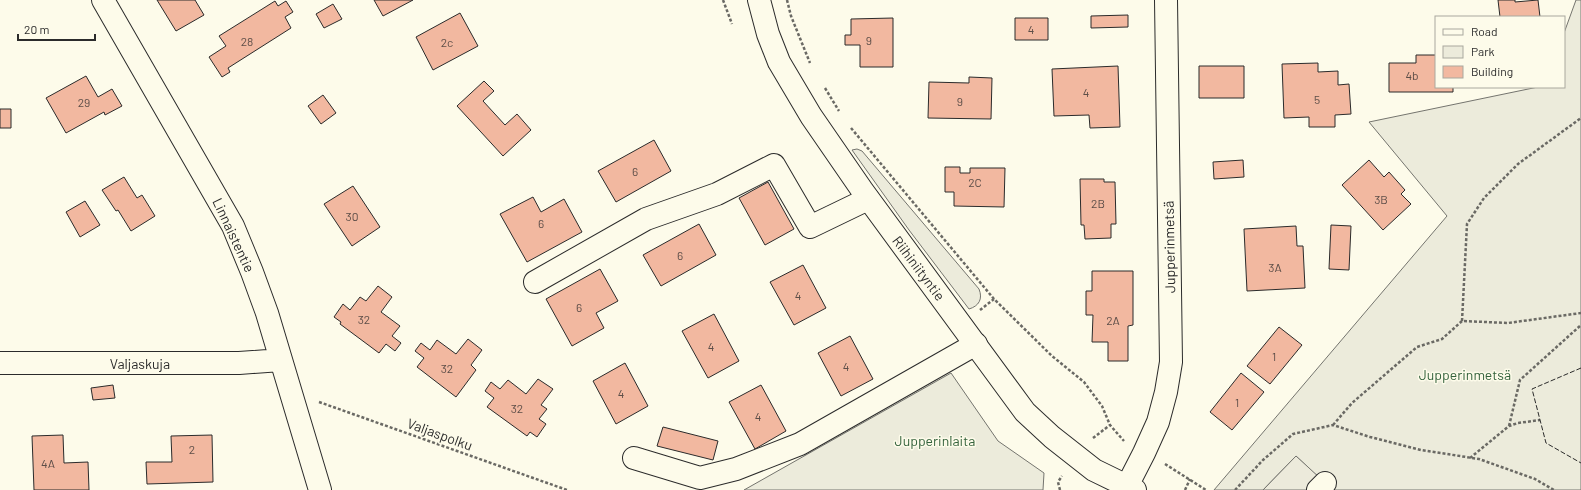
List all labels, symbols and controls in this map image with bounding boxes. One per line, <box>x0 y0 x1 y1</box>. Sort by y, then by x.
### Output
scale bar <box>18 16 95 42</box>
legend <box>1435 16 1565 88</box>
text: 20 m <box>24 22 50 36</box>
house number: 4 <box>1028 22 1034 36</box>
text: Road <box>1471 24 1498 38</box>
house number: 9 <box>866 33 872 47</box>
house number: 28 <box>241 34 253 48</box>
house number: 2c <box>441 35 453 49</box>
text: Park <box>1471 44 1495 58</box>
text: Building <box>1471 64 1513 78</box>
house number: 4b <box>1405 68 1419 82</box>
house number: 4 <box>1083 85 1089 99</box>
house number: 5 <box>1314 92 1320 106</box>
house number: 9 <box>957 94 963 108</box>
house number: 29 <box>78 95 90 109</box>
house number: 6 <box>632 164 638 178</box>
house number: 2C <box>968 175 982 189</box>
house number: 3B <box>1374 192 1388 206</box>
street label: Linnaistentie <box>209 195 259 275</box>
house number: 2B <box>1091 196 1105 210</box>
street label: Jupperinmetsä <box>1160 201 1178 293</box>
house number: 30 <box>346 209 358 223</box>
house number: 6 <box>538 216 544 230</box>
street label: Riihiniityntie <box>889 232 949 304</box>
house number: 6 <box>677 248 683 262</box>
house number: 3A <box>1268 260 1282 274</box>
house number: 4 <box>795 288 801 302</box>
house number: 6 <box>576 300 582 314</box>
house number: 32 <box>358 312 370 326</box>
house number: 2A <box>1106 313 1120 327</box>
house number: 4 <box>708 339 714 353</box>
house number: 1 <box>1272 349 1276 363</box>
street label: Valjaskuja <box>110 355 170 372</box>
house number: 4 <box>843 359 849 373</box>
house number: 32 <box>441 361 453 375</box>
park label: Jupperinmetsä <box>1419 366 1511 383</box>
house number: 4 <box>618 386 624 400</box>
house number: 1 <box>1235 395 1239 409</box>
house number: 32 <box>511 401 523 415</box>
house number: 4 <box>755 409 761 423</box>
street label: Valjaspolku <box>405 414 475 454</box>
park label: Jupperinlaita <box>895 432 975 449</box>
house number: 2 <box>189 442 195 456</box>
house number: 4A <box>41 456 55 470</box>

